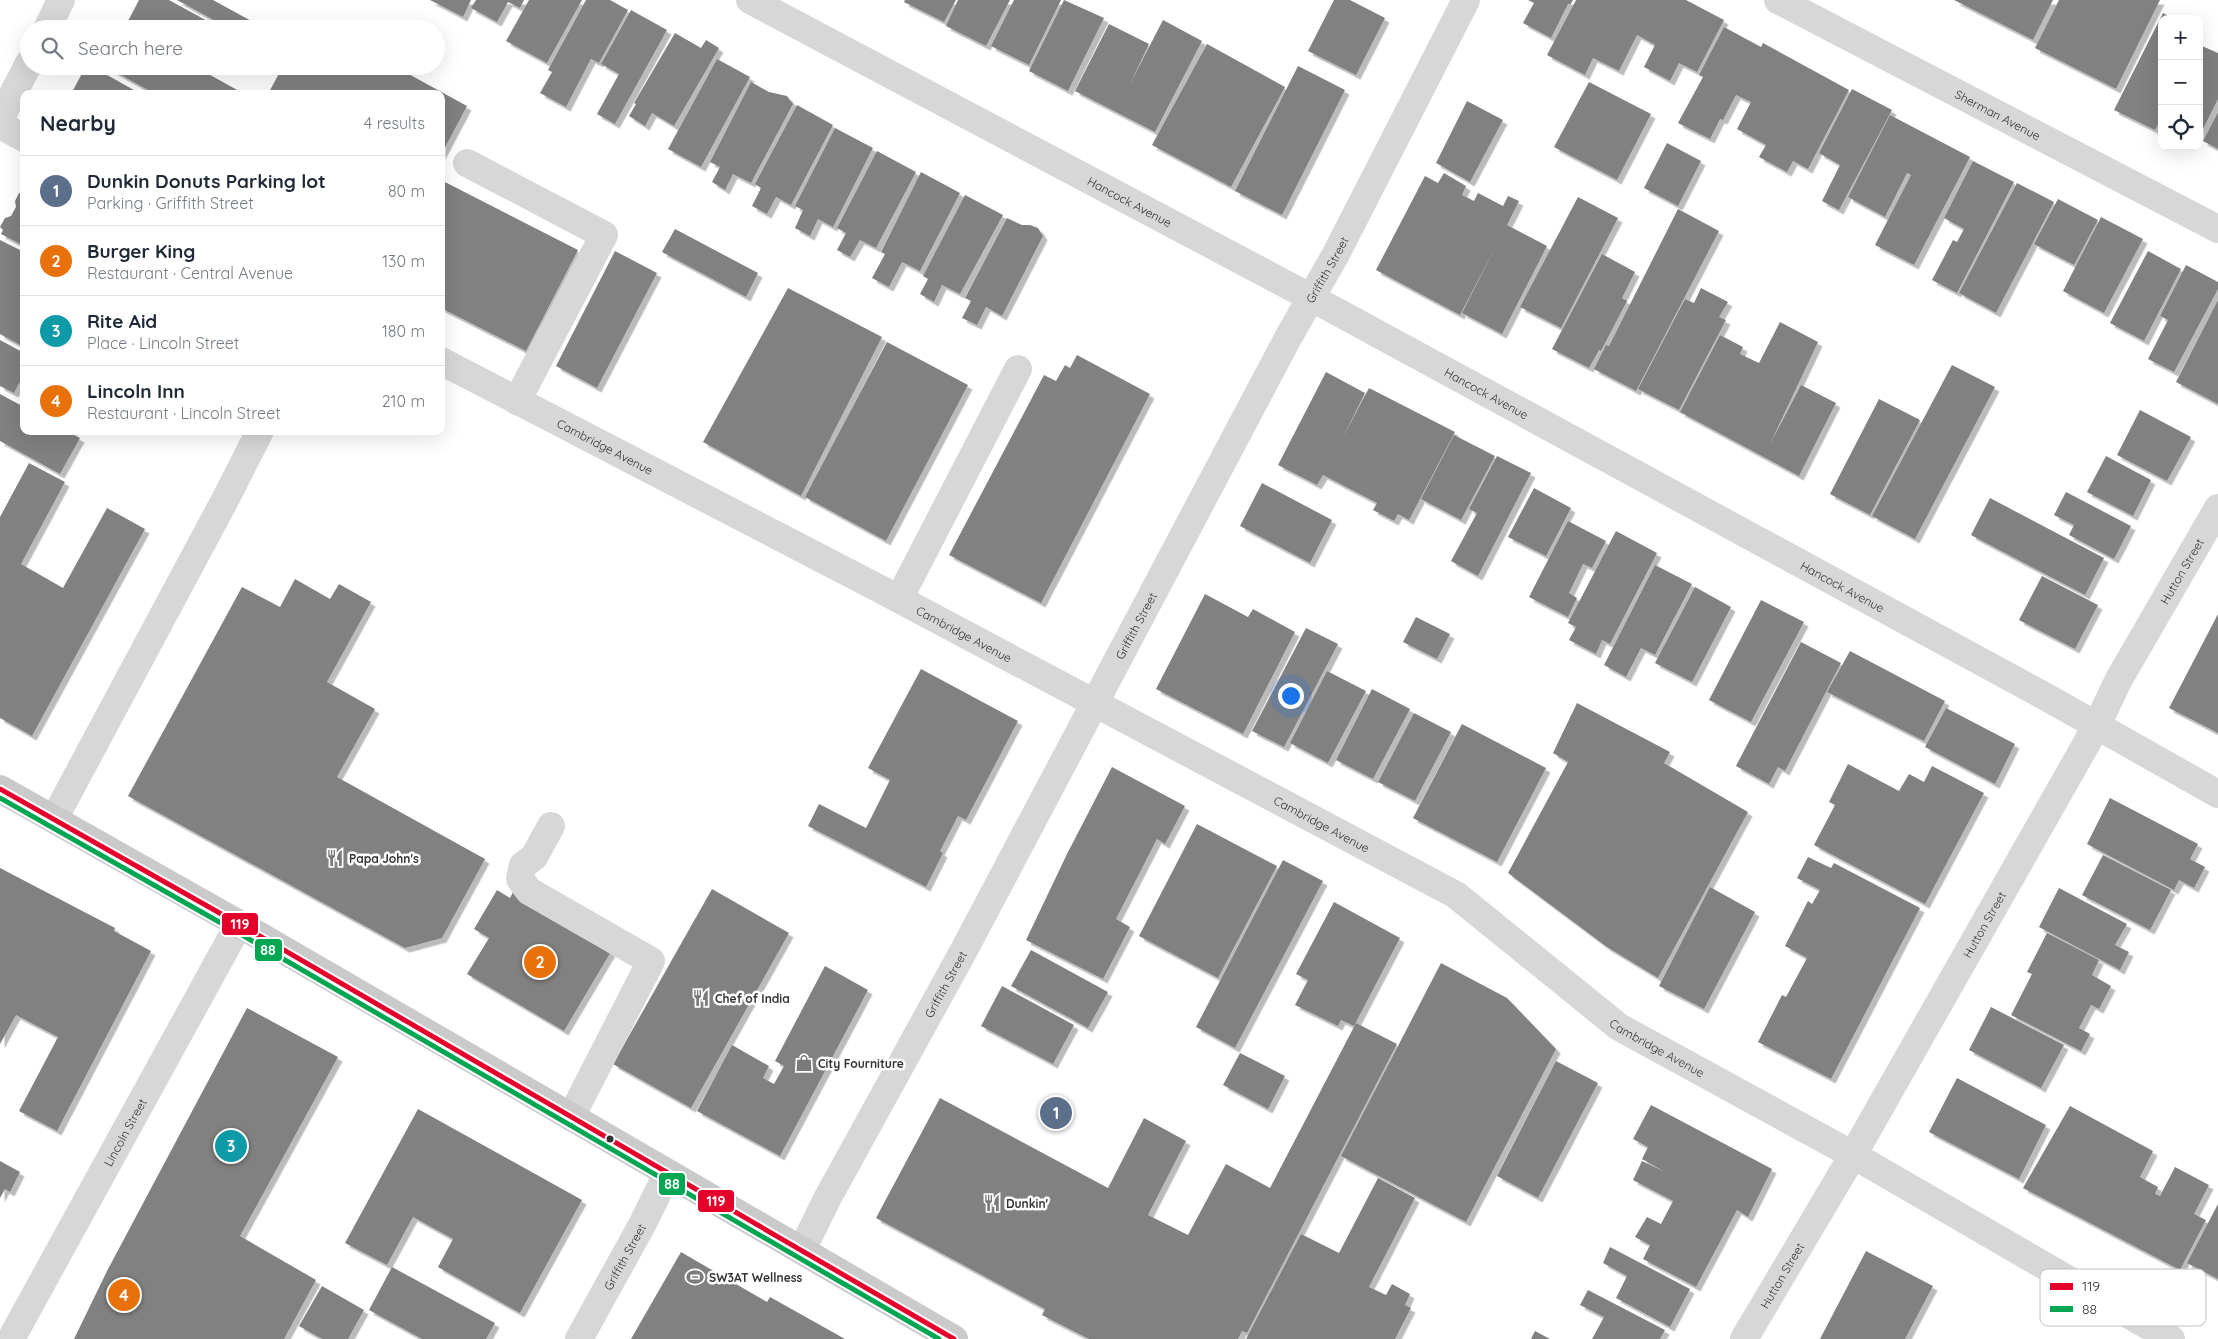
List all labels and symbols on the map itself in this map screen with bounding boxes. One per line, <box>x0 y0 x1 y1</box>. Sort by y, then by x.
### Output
street label: Sherman Avenue <box>1953 86 2044 143</box>
street label: Hancock Avenue <box>1085 173 1175 230</box>
street label: Griffith Street <box>1302 234 1351 306</box>
street label: Hancock Avenue <box>1442 364 1531 422</box>
street label: Cambridge Avenue <box>555 415 656 478</box>
street label: Hutton Street <box>2157 535 2206 607</box>
street label: Hancock Avenue <box>1798 558 1887 615</box>
street label: Griffith Street <box>1112 590 1160 662</box>
street label: Cambridge Avenue <box>914 602 1015 665</box>
your location <box>1278 683 1304 709</box>
street label: Cambridge Avenue <box>1271 792 1372 855</box>
restaurant icon: Papa John's <box>325 848 345 868</box>
place label: Papa John's <box>349 851 419 866</box>
street label: Hutton Street <box>1959 889 2009 960</box>
line badge: 119 <box>221 912 259 936</box>
text: 119 <box>231 915 249 933</box>
line badge: 88 <box>254 938 283 962</box>
text: 88 <box>260 941 276 959</box>
pin: 2 <box>524 943 556 981</box>
street label: Griffith Street <box>921 948 970 1020</box>
restaurant icon: Chef of India <box>691 988 711 1008</box>
place label: Chef of India <box>715 991 790 1006</box>
street label: Cambridge Avenue <box>1607 1015 1707 1080</box>
shop icon: City Fourniture <box>794 1053 814 1073</box>
place label: City Fourniture <box>818 1056 904 1071</box>
pin: 1 <box>1040 1094 1072 1132</box>
street label: Lincoln Street <box>100 1096 149 1169</box>
pin: 3 <box>215 1127 247 1165</box>
unlabelled marker <box>605 1134 615 1144</box>
line badge: 88 <box>658 1172 686 1196</box>
text: 88 <box>664 1175 680 1193</box>
line badge: 119 <box>697 1189 735 1213</box>
text: 119 <box>707 1192 725 1210</box>
restaurant icon: Dunkin' <box>982 1193 1002 1213</box>
place label: Dunkin' <box>1006 1196 1049 1211</box>
street label: Griffith Street <box>600 1221 649 1293</box>
street label: Hutton Street <box>1756 1240 1807 1311</box>
sports icon: SW3AT Wellness <box>685 1267 705 1287</box>
legend <box>2040 1269 2206 1326</box>
place label: SW3AT Wellness <box>709 1270 803 1285</box>
pin: 4 <box>108 1276 140 1314</box>
text: 119 <box>2082 1277 2100 1295</box>
text: 88 <box>2082 1300 2097 1318</box>

